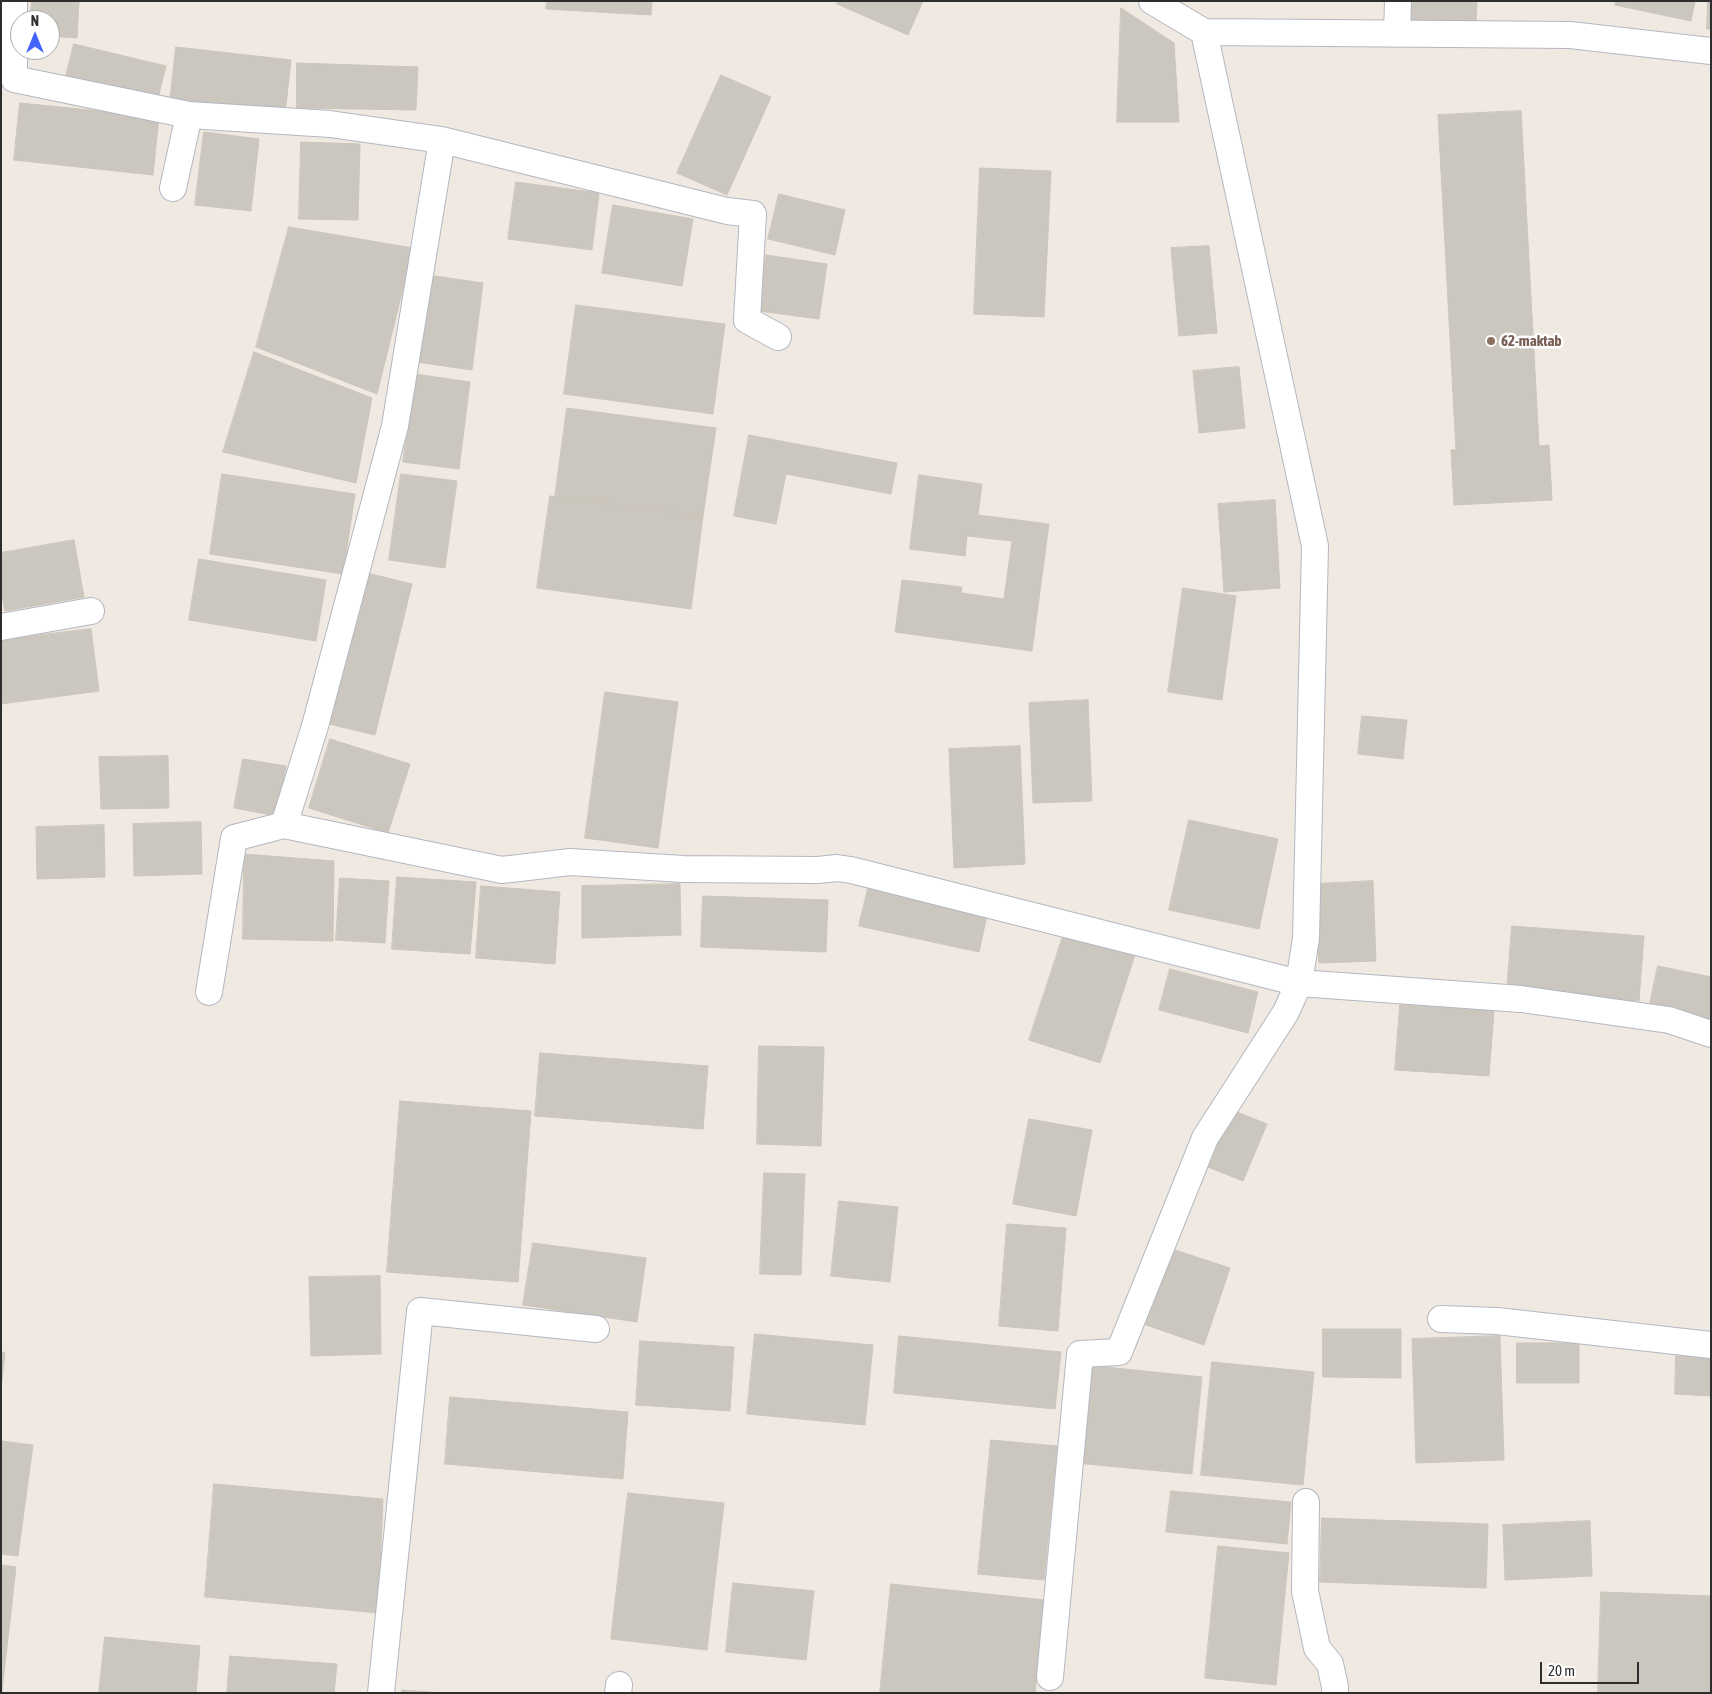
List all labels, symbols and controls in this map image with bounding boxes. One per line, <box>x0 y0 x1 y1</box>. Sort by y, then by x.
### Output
north arrow <box>10 10 60 60</box>
text: N <box>31 13 39 29</box>
place label: 62-maktab <box>1501 332 1562 350</box>
marker: 62-maktab <box>1485 335 1497 347</box>
scale bar <box>1542 1652 1641 1684</box>
text: 20 m <box>1548 1662 1575 1679</box>

